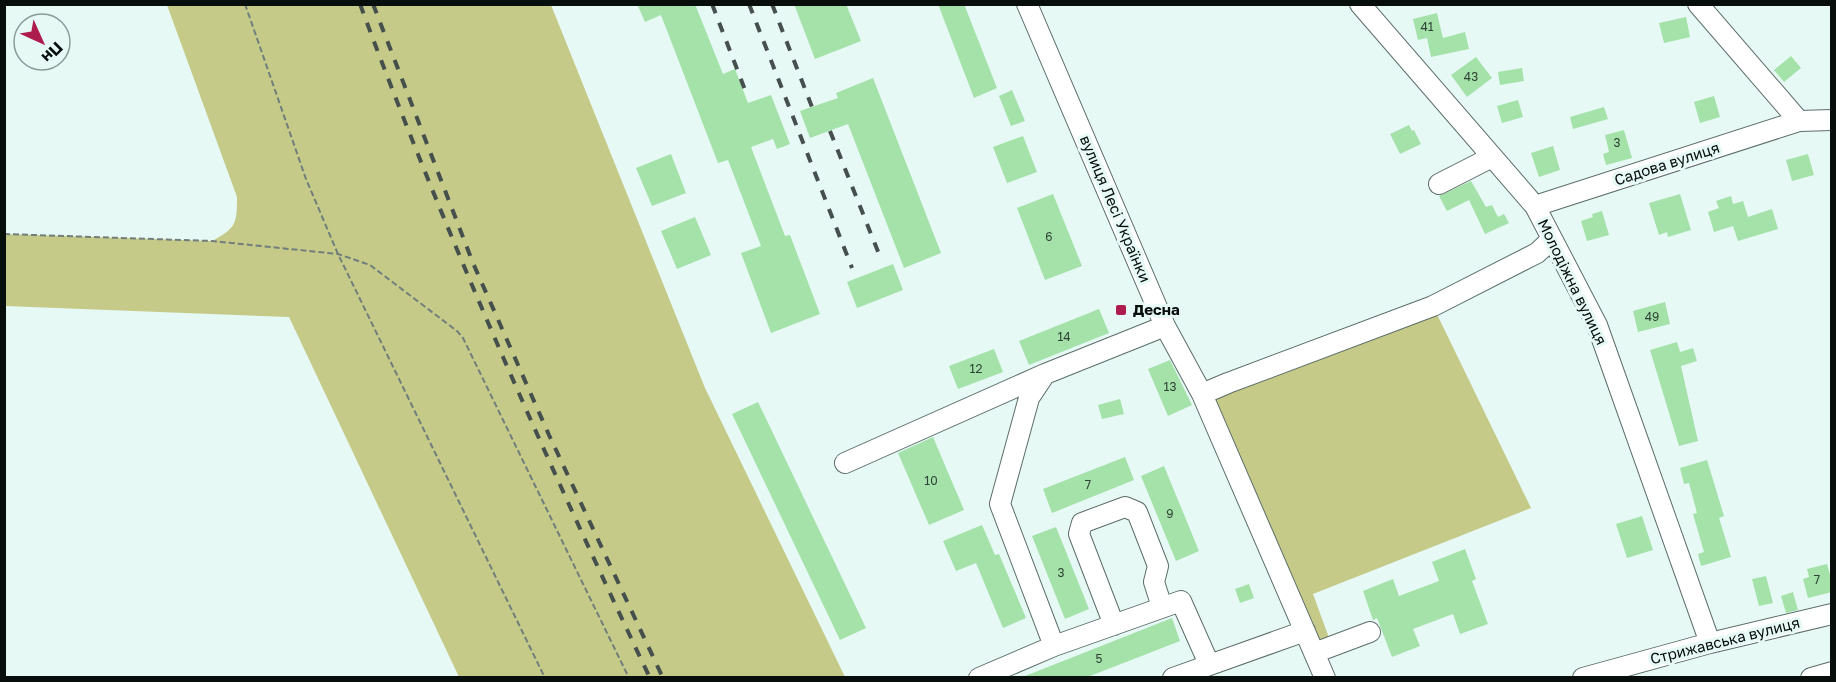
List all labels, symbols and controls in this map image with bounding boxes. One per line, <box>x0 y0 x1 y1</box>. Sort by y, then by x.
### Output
north arrow <box>12 12 72 72</box>
house number: 41 <box>1420 19 1434 34</box>
text: Пн <box>38 38 67 67</box>
house number: 43 <box>1464 69 1478 84</box>
street label: вулиця Лесі Українки <box>1077 132 1155 285</box>
house number: 3 <box>1613 135 1621 150</box>
street label: Садова вулиця <box>1612 138 1722 189</box>
street label: Молодіжна вулиця <box>1535 216 1611 348</box>
house number: 6 <box>1045 229 1053 244</box>
place label: Десна <box>1133 300 1180 318</box>
marker: Десна <box>1114 303 1128 317</box>
house number: 49 <box>1645 309 1659 324</box>
house number: 14 <box>1057 329 1071 344</box>
house number: 12 <box>970 361 982 376</box>
house number: 13 <box>1164 379 1176 394</box>
house number: 10 <box>924 473 938 488</box>
house number: 7 <box>1085 477 1091 492</box>
house number: 9 <box>1166 506 1174 521</box>
house number: 3 <box>1057 565 1065 580</box>
house number: 7 <box>1814 572 1820 587</box>
street label: Стрижавська вулиця <box>1648 613 1801 667</box>
house number: 5 <box>1096 651 1103 666</box>

